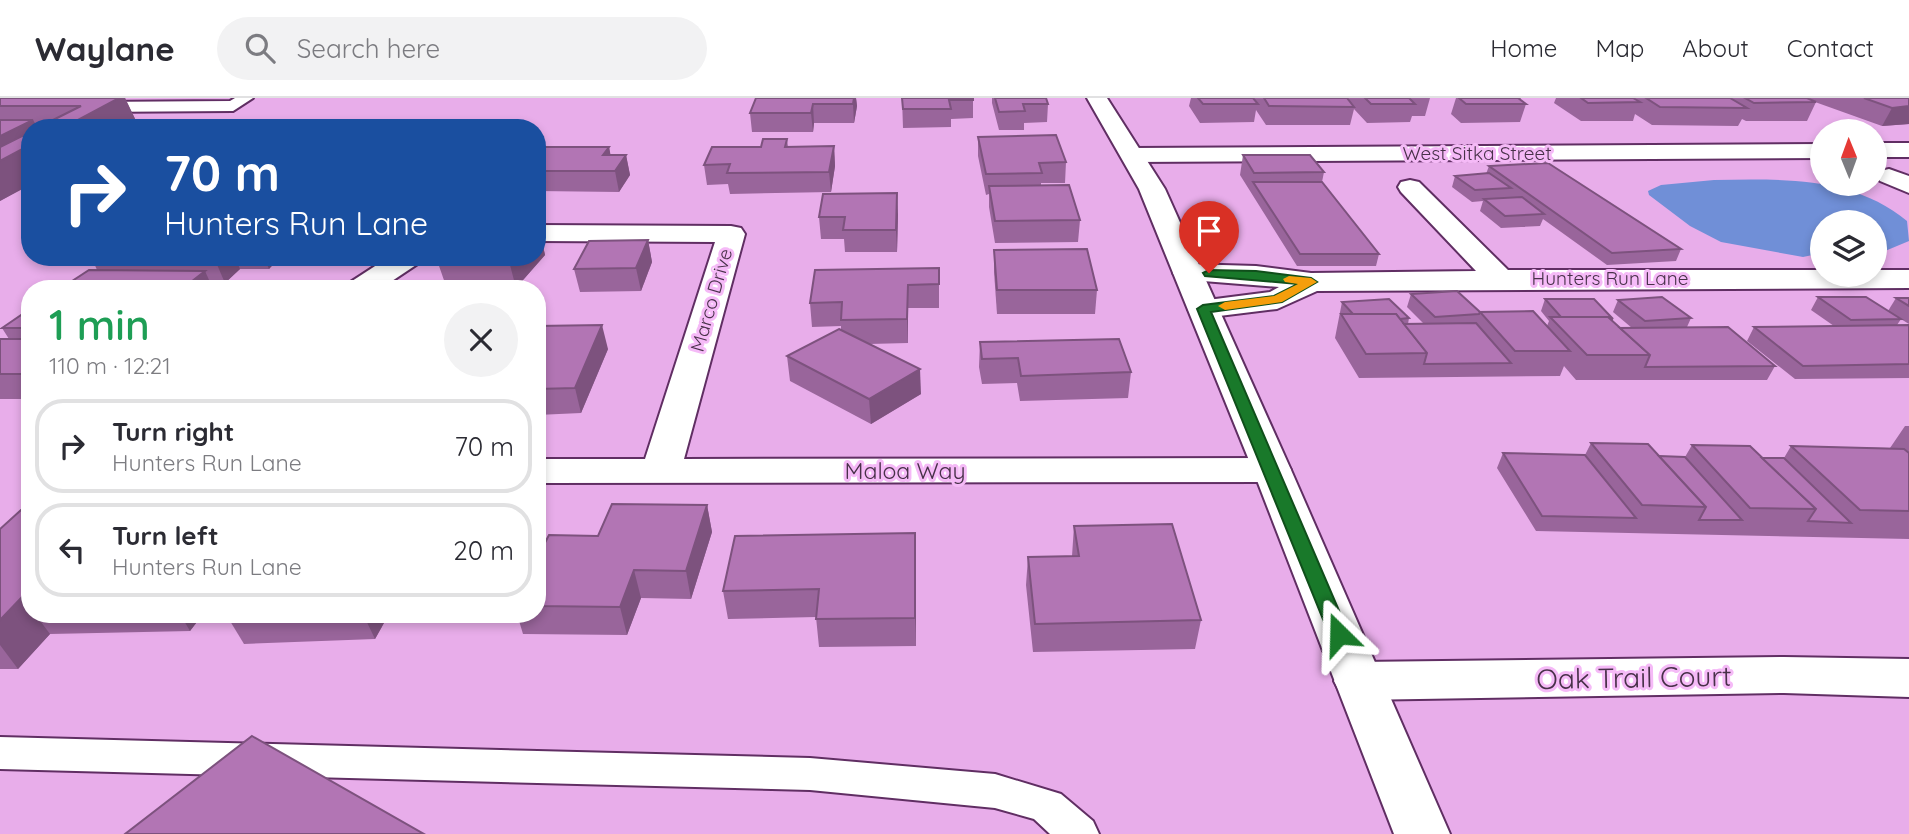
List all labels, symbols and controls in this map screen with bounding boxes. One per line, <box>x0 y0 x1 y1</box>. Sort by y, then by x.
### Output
search box <box>217 17 707 80</box>
text: Waylane <box>35 28 175 69</box>
icon: search <box>241 29 279 67</box>
text: Search here <box>297 32 440 65</box>
text: Home <box>1490 33 1557 63</box>
text: Map <box>1595 33 1644 63</box>
text: About <box>1682 33 1749 63</box>
text: Contact <box>1787 33 1874 63</box>
north arrow <box>1810 119 1886 196</box>
map controls <box>1810 119 1887 287</box>
street label: West Sitka Street <box>1402 141 1552 165</box>
text: 70 m <box>164 142 280 203</box>
icon: right <box>49 147 140 238</box>
pin <box>1179 201 1239 273</box>
text: Hunters Run Lane <box>164 203 428 243</box>
button: layers <box>1810 210 1887 287</box>
icon: arrive <box>1190 212 1228 250</box>
street label: Marco Drive <box>685 246 737 354</box>
street label: Hunters Run Lane <box>1532 266 1688 290</box>
text: 1 min <box>49 298 150 351</box>
button: close <box>444 303 518 377</box>
text: 110 m · 12:21 <box>49 351 171 380</box>
text: Turn right <box>112 415 234 448</box>
icon: right <box>53 427 91 465</box>
text: 70 m <box>454 430 514 463</box>
text: Hunters Run Lane <box>112 448 302 477</box>
street label: Maloa Way <box>844 456 966 485</box>
text: Turn left <box>112 519 219 552</box>
icon: left <box>53 531 91 569</box>
text: 20 m <box>453 534 514 567</box>
text: Hunters Run Lane <box>112 552 302 581</box>
position arrow <box>1302 597 1376 671</box>
street label: Oak Trail Court <box>1536 658 1732 696</box>

